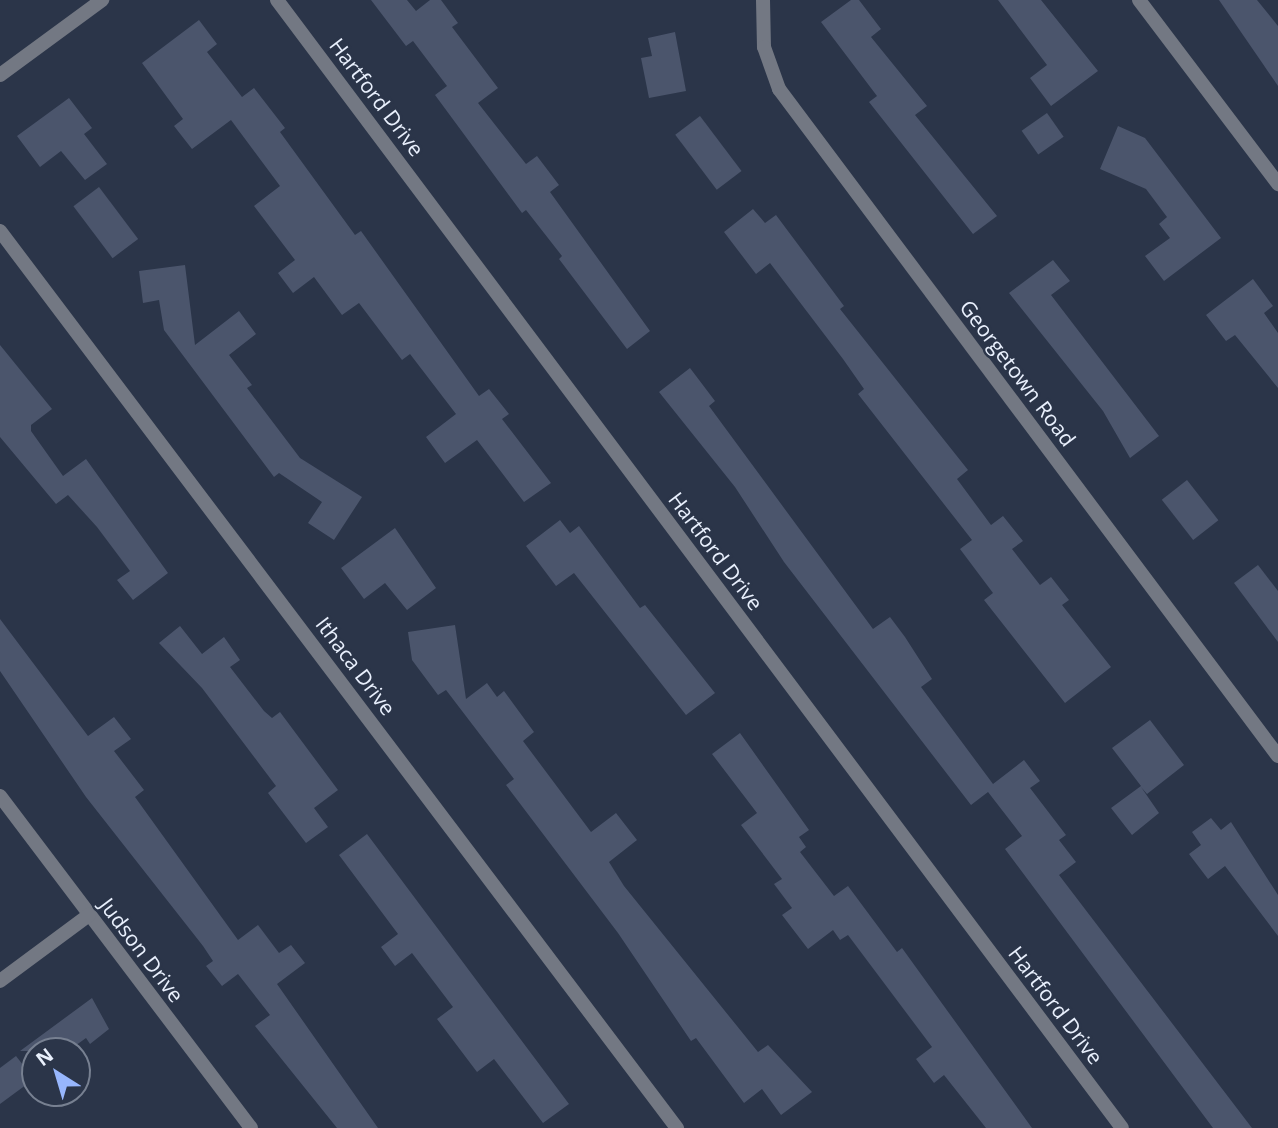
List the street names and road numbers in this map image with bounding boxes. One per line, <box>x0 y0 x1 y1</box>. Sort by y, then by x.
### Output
street label: Hartford Drive <box>324 33 430 161</box>
street label: Georgetown Road <box>955 295 1081 451</box>
street label: Hartford Drive <box>663 487 769 615</box>
street label: Ithaca Drive <box>311 612 401 720</box>
street label: Judson Drive <box>95 893 189 1007</box>
street label: Hartford Drive <box>1003 941 1109 1069</box>

